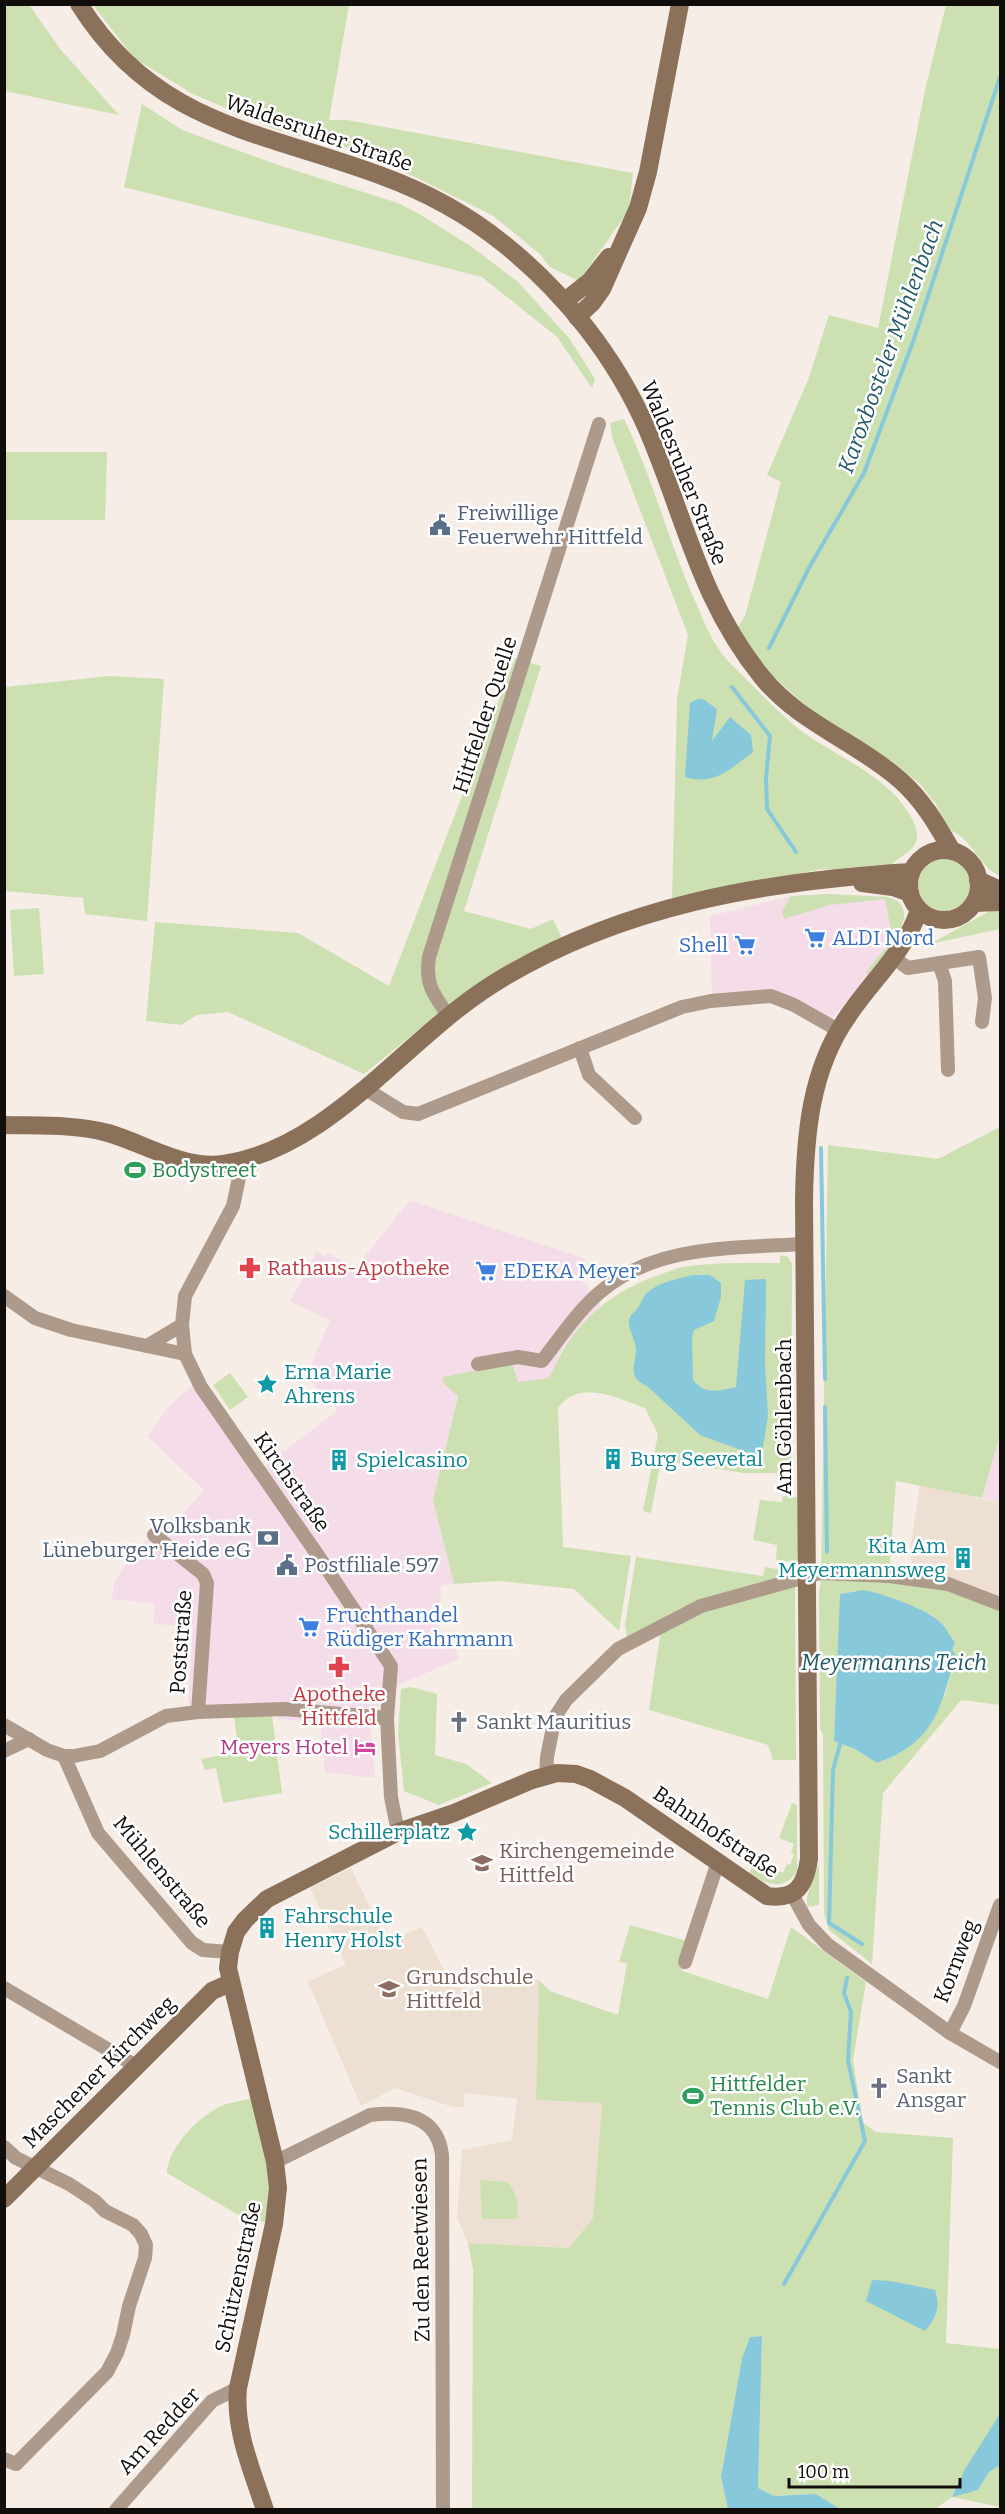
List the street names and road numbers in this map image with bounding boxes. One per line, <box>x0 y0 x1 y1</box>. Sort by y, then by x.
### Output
street label: Waldesruher Straße <box>222 89 416 177</box>
street label: Waldesruher Straße <box>635 377 733 569</box>
street label: Hittfelder Quelle <box>447 633 523 797</box>
street label: Am Göhlenbach <box>771 1338 797 1496</box>
street label: Kirchstraße <box>248 1427 336 1537</box>
street label: Poststraße <box>164 1589 198 1695</box>
street label: Bahnhofstraße <box>648 1780 784 1884</box>
street label: Mühlenstraße <box>108 1811 216 1933</box>
street label: Kornweg <box>928 1915 984 2006</box>
street label: Maschener Kirchweg <box>17 1990 181 2154</box>
street label: Zu den Reetwiesen <box>406 2158 436 2342</box>
street label: Schützenstraße <box>209 2199 267 2355</box>
street label: Am Redder <box>112 2382 206 2480</box>

